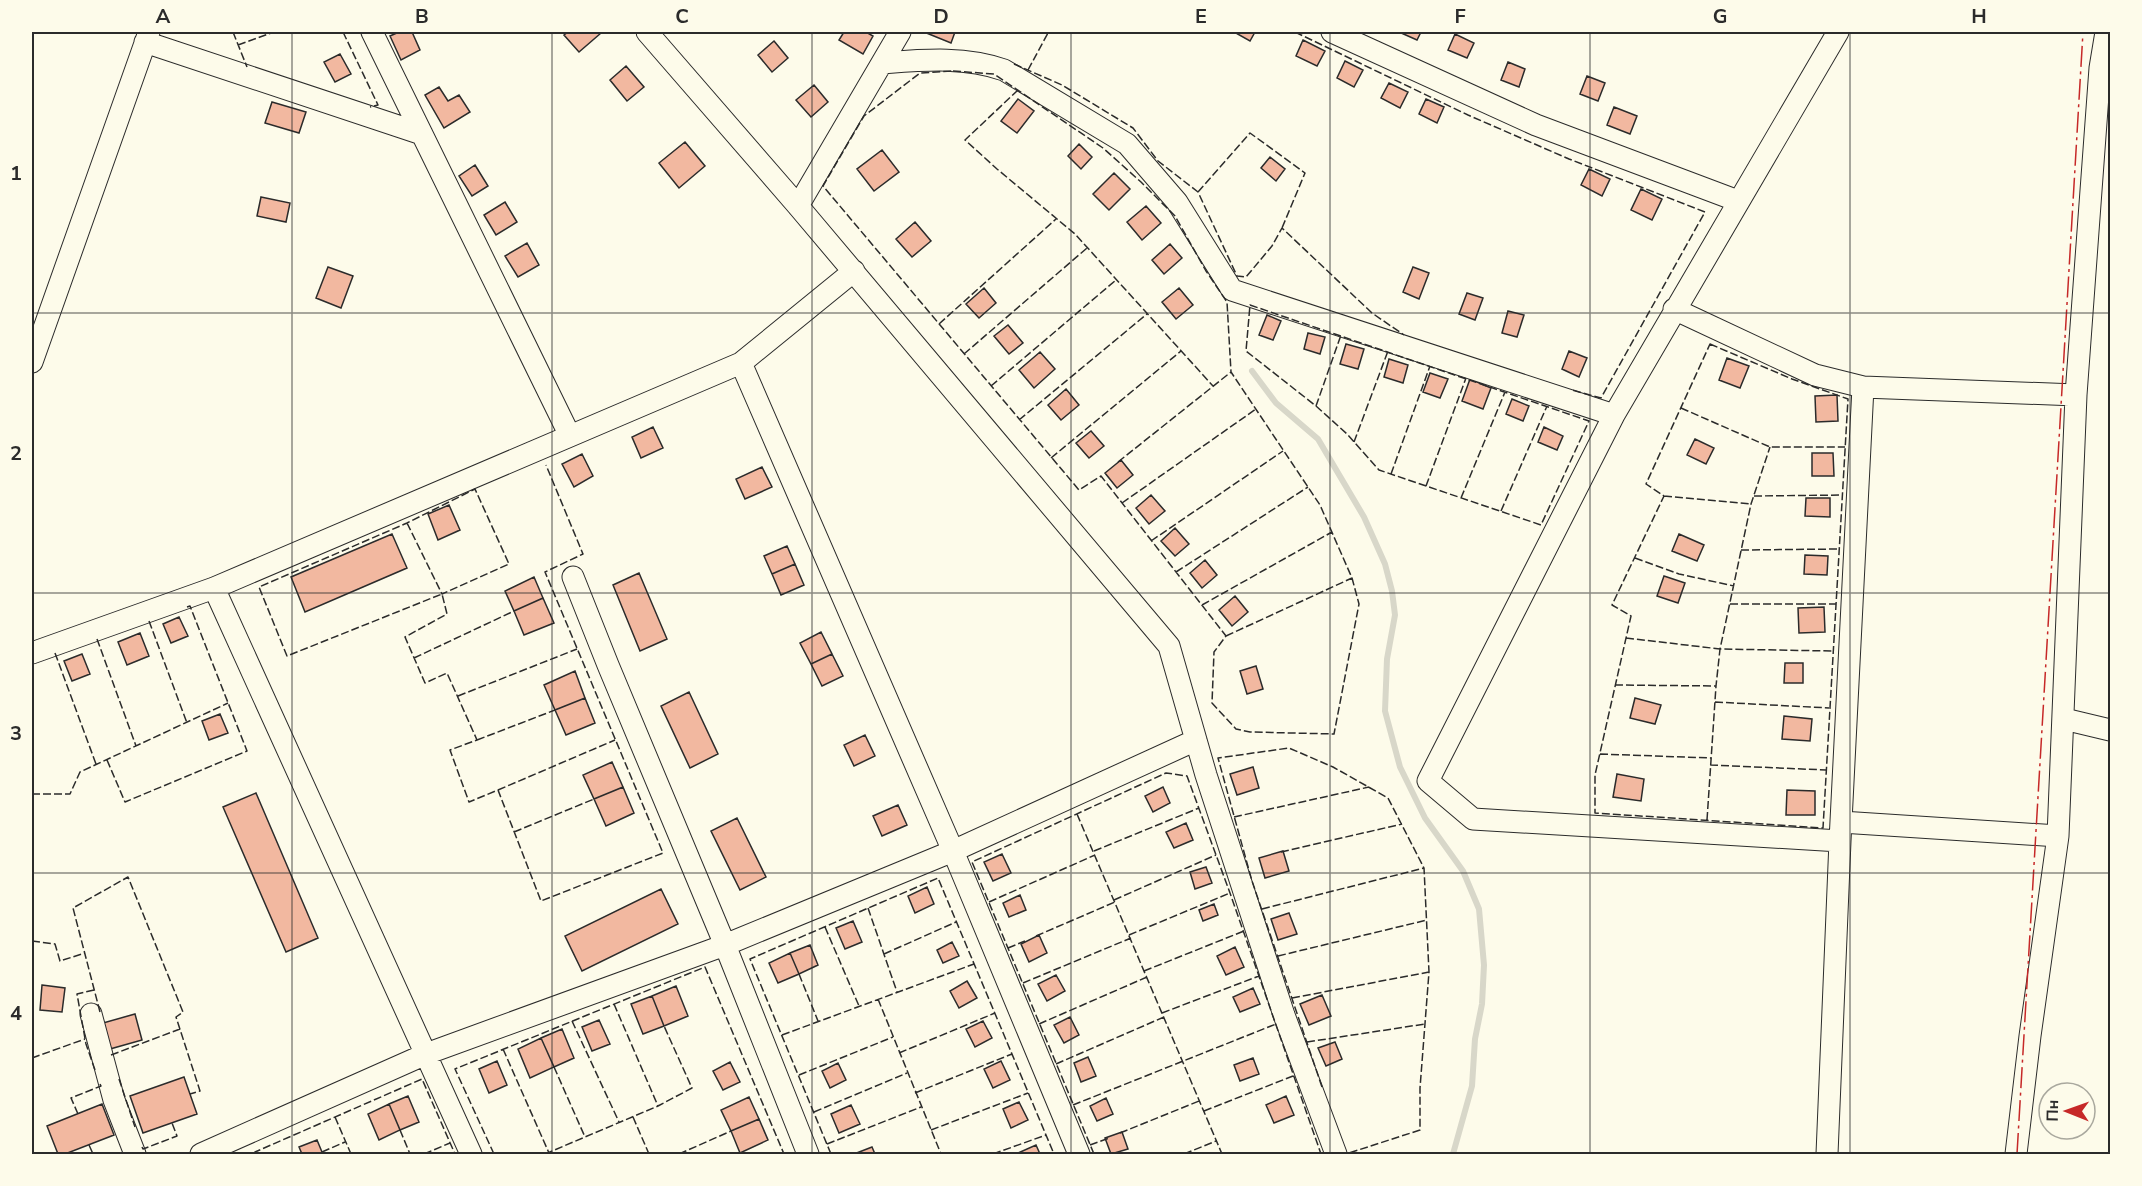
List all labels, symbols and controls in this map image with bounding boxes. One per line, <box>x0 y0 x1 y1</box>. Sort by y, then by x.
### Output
text: A <box>156 3 171 30</box>
text: B <box>415 3 429 30</box>
text: C <box>675 3 689 30</box>
text: D <box>933 3 949 30</box>
text: E <box>1195 3 1207 30</box>
text: F <box>1454 3 1466 30</box>
text: G <box>1713 3 1727 30</box>
text: H <box>1971 3 1987 30</box>
text: 1 <box>10 160 22 187</box>
text: 2 <box>10 440 22 467</box>
text: 3 <box>10 720 22 747</box>
text: 4 <box>10 1000 22 1027</box>
north arrow <box>2037 1081 2097 1141</box>
text: Пн <box>2042 1100 2064 1122</box>

